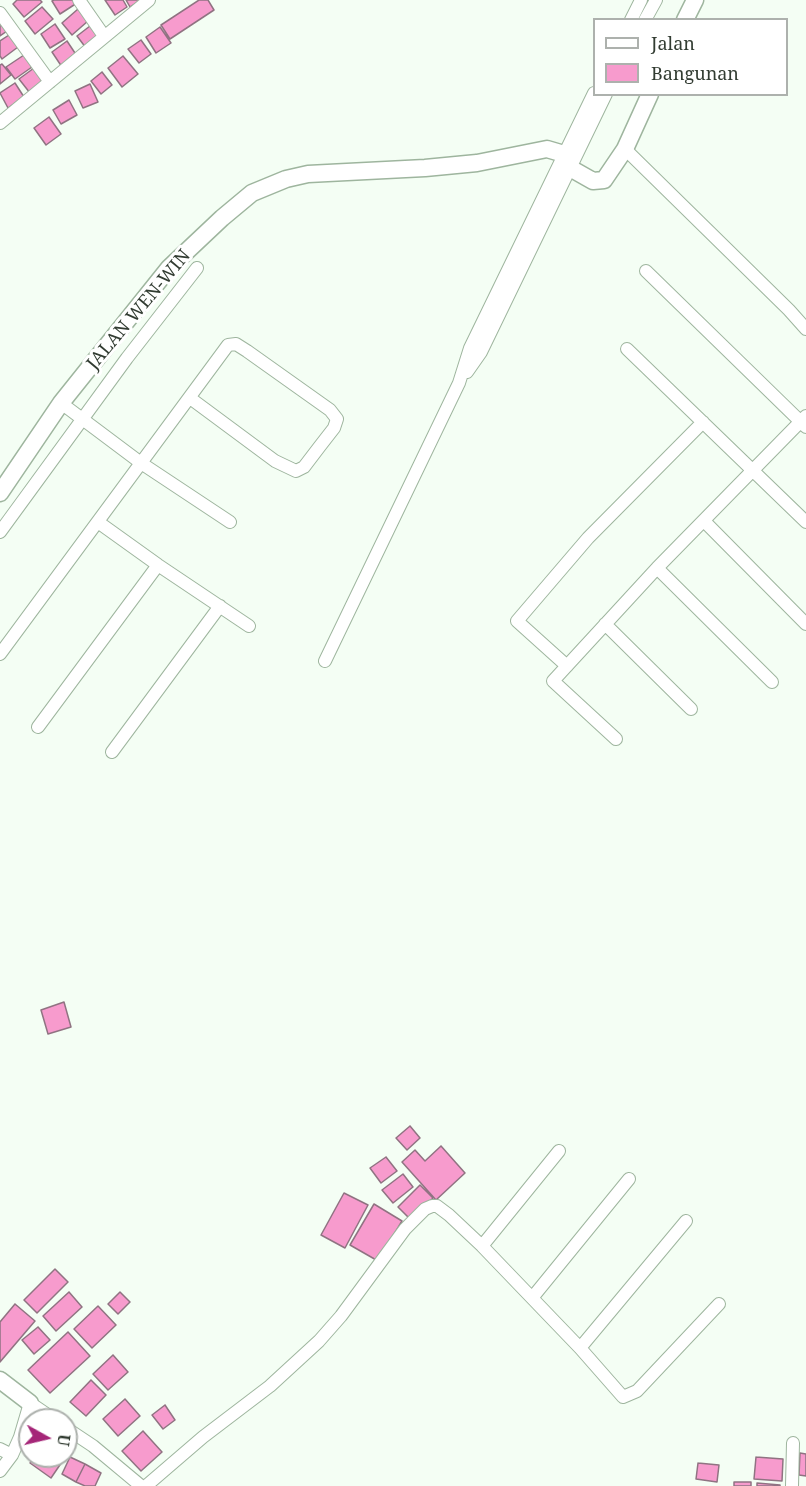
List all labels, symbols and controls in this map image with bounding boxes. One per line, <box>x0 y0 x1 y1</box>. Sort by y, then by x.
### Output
legend <box>593 18 788 96</box>
text: Jalan <box>651 31 695 55</box>
text: Bangunan <box>651 61 739 85</box>
street label: JALAN WEN-WIN <box>83 246 195 374</box>
north arrow <box>18 1408 78 1468</box>
text: U <box>52 1433 76 1448</box>

